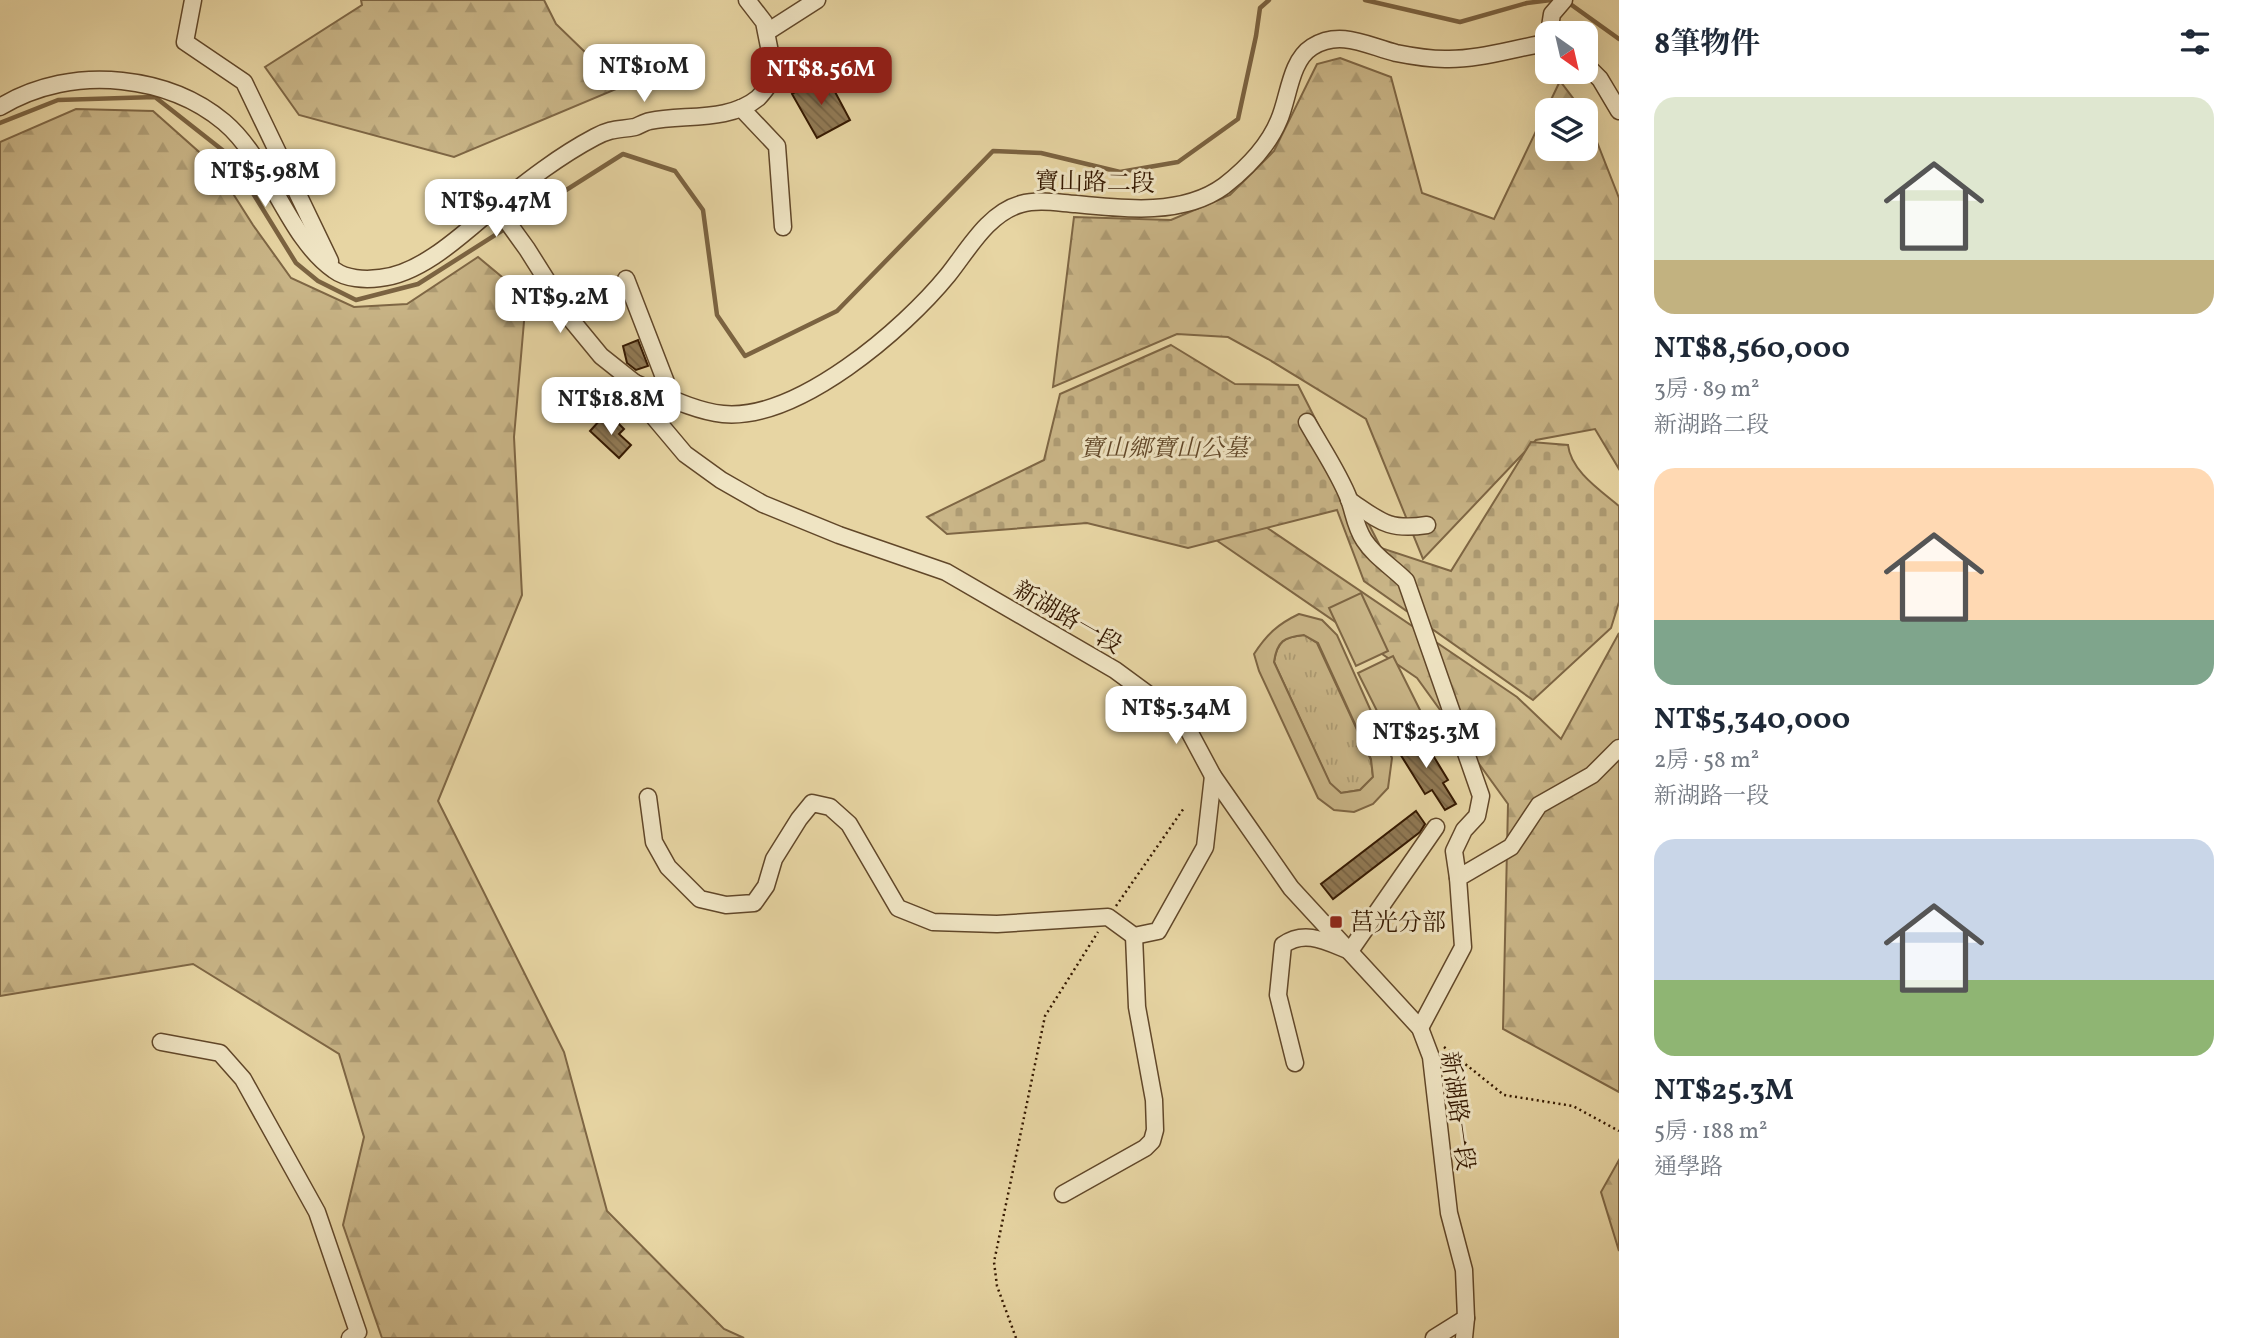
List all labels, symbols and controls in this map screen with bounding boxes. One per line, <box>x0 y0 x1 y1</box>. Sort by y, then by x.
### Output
north arrow <box>1535 21 1598 84</box>
map controls <box>1535 21 1598 161</box>
icon: filters <box>2176 23 2214 61</box>
text: 8筆物件 <box>1654 24 1760 66</box>
pin: NT$10M <box>587 44 701 104</box>
pin: NT$8.56M <box>749 48 893 107</box>
text: NT$10M <box>599 51 689 83</box>
text: NT$8.56M <box>767 54 875 86</box>
button: layers <box>1535 98 1598 161</box>
icon: home <box>1871 143 1997 269</box>
pin: NT$5.98M <box>193 150 337 209</box>
text: NT$5.98M <box>210 156 320 188</box>
street label: 寶山路二段 <box>1035 166 1155 202</box>
pin: NT$9.47M <box>424 180 568 239</box>
text: NT$9.47M <box>441 186 551 218</box>
pin: NT$9.2M <box>495 276 625 335</box>
text: NT$9.2M <box>511 282 609 314</box>
text: NT$8,560,000 <box>1654 328 1850 370</box>
text: 3房 · 89 m² <box>1654 374 1760 406</box>
pin: NT$18.8M <box>539 378 683 437</box>
text: NT$18.8M <box>558 384 664 416</box>
text: 新湖路二段 <box>1654 410 1769 442</box>
park label: 寶山鄉寶山公墓 <box>1080 433 1252 467</box>
icon: home <box>1871 514 1997 640</box>
street label: 新湖路一段 <box>1007 574 1127 663</box>
pin: NT$5.34M <box>1104 686 1248 746</box>
text: NT$5.34M <box>1121 693 1231 725</box>
text: NT$5,340,000 <box>1654 699 1850 741</box>
pin: NT$25.3M <box>1354 710 1498 770</box>
text: NT$25.3M <box>1372 717 1480 749</box>
text: 2房 · 58 m² <box>1654 745 1759 777</box>
text: 新湖路一段 <box>1654 781 1769 813</box>
icon: home <box>1871 885 1997 1011</box>
place label: 莒光分部 <box>1350 907 1446 941</box>
marker: 莒光分部 <box>1328 914 1344 930</box>
street label: 新湖路一段 <box>1431 1049 1481 1173</box>
text: NT$25.3M <box>1654 1070 1794 1112</box>
text: 5房 · 188 m² <box>1654 1116 1768 1148</box>
text: 通學路 <box>1654 1152 1723 1184</box>

